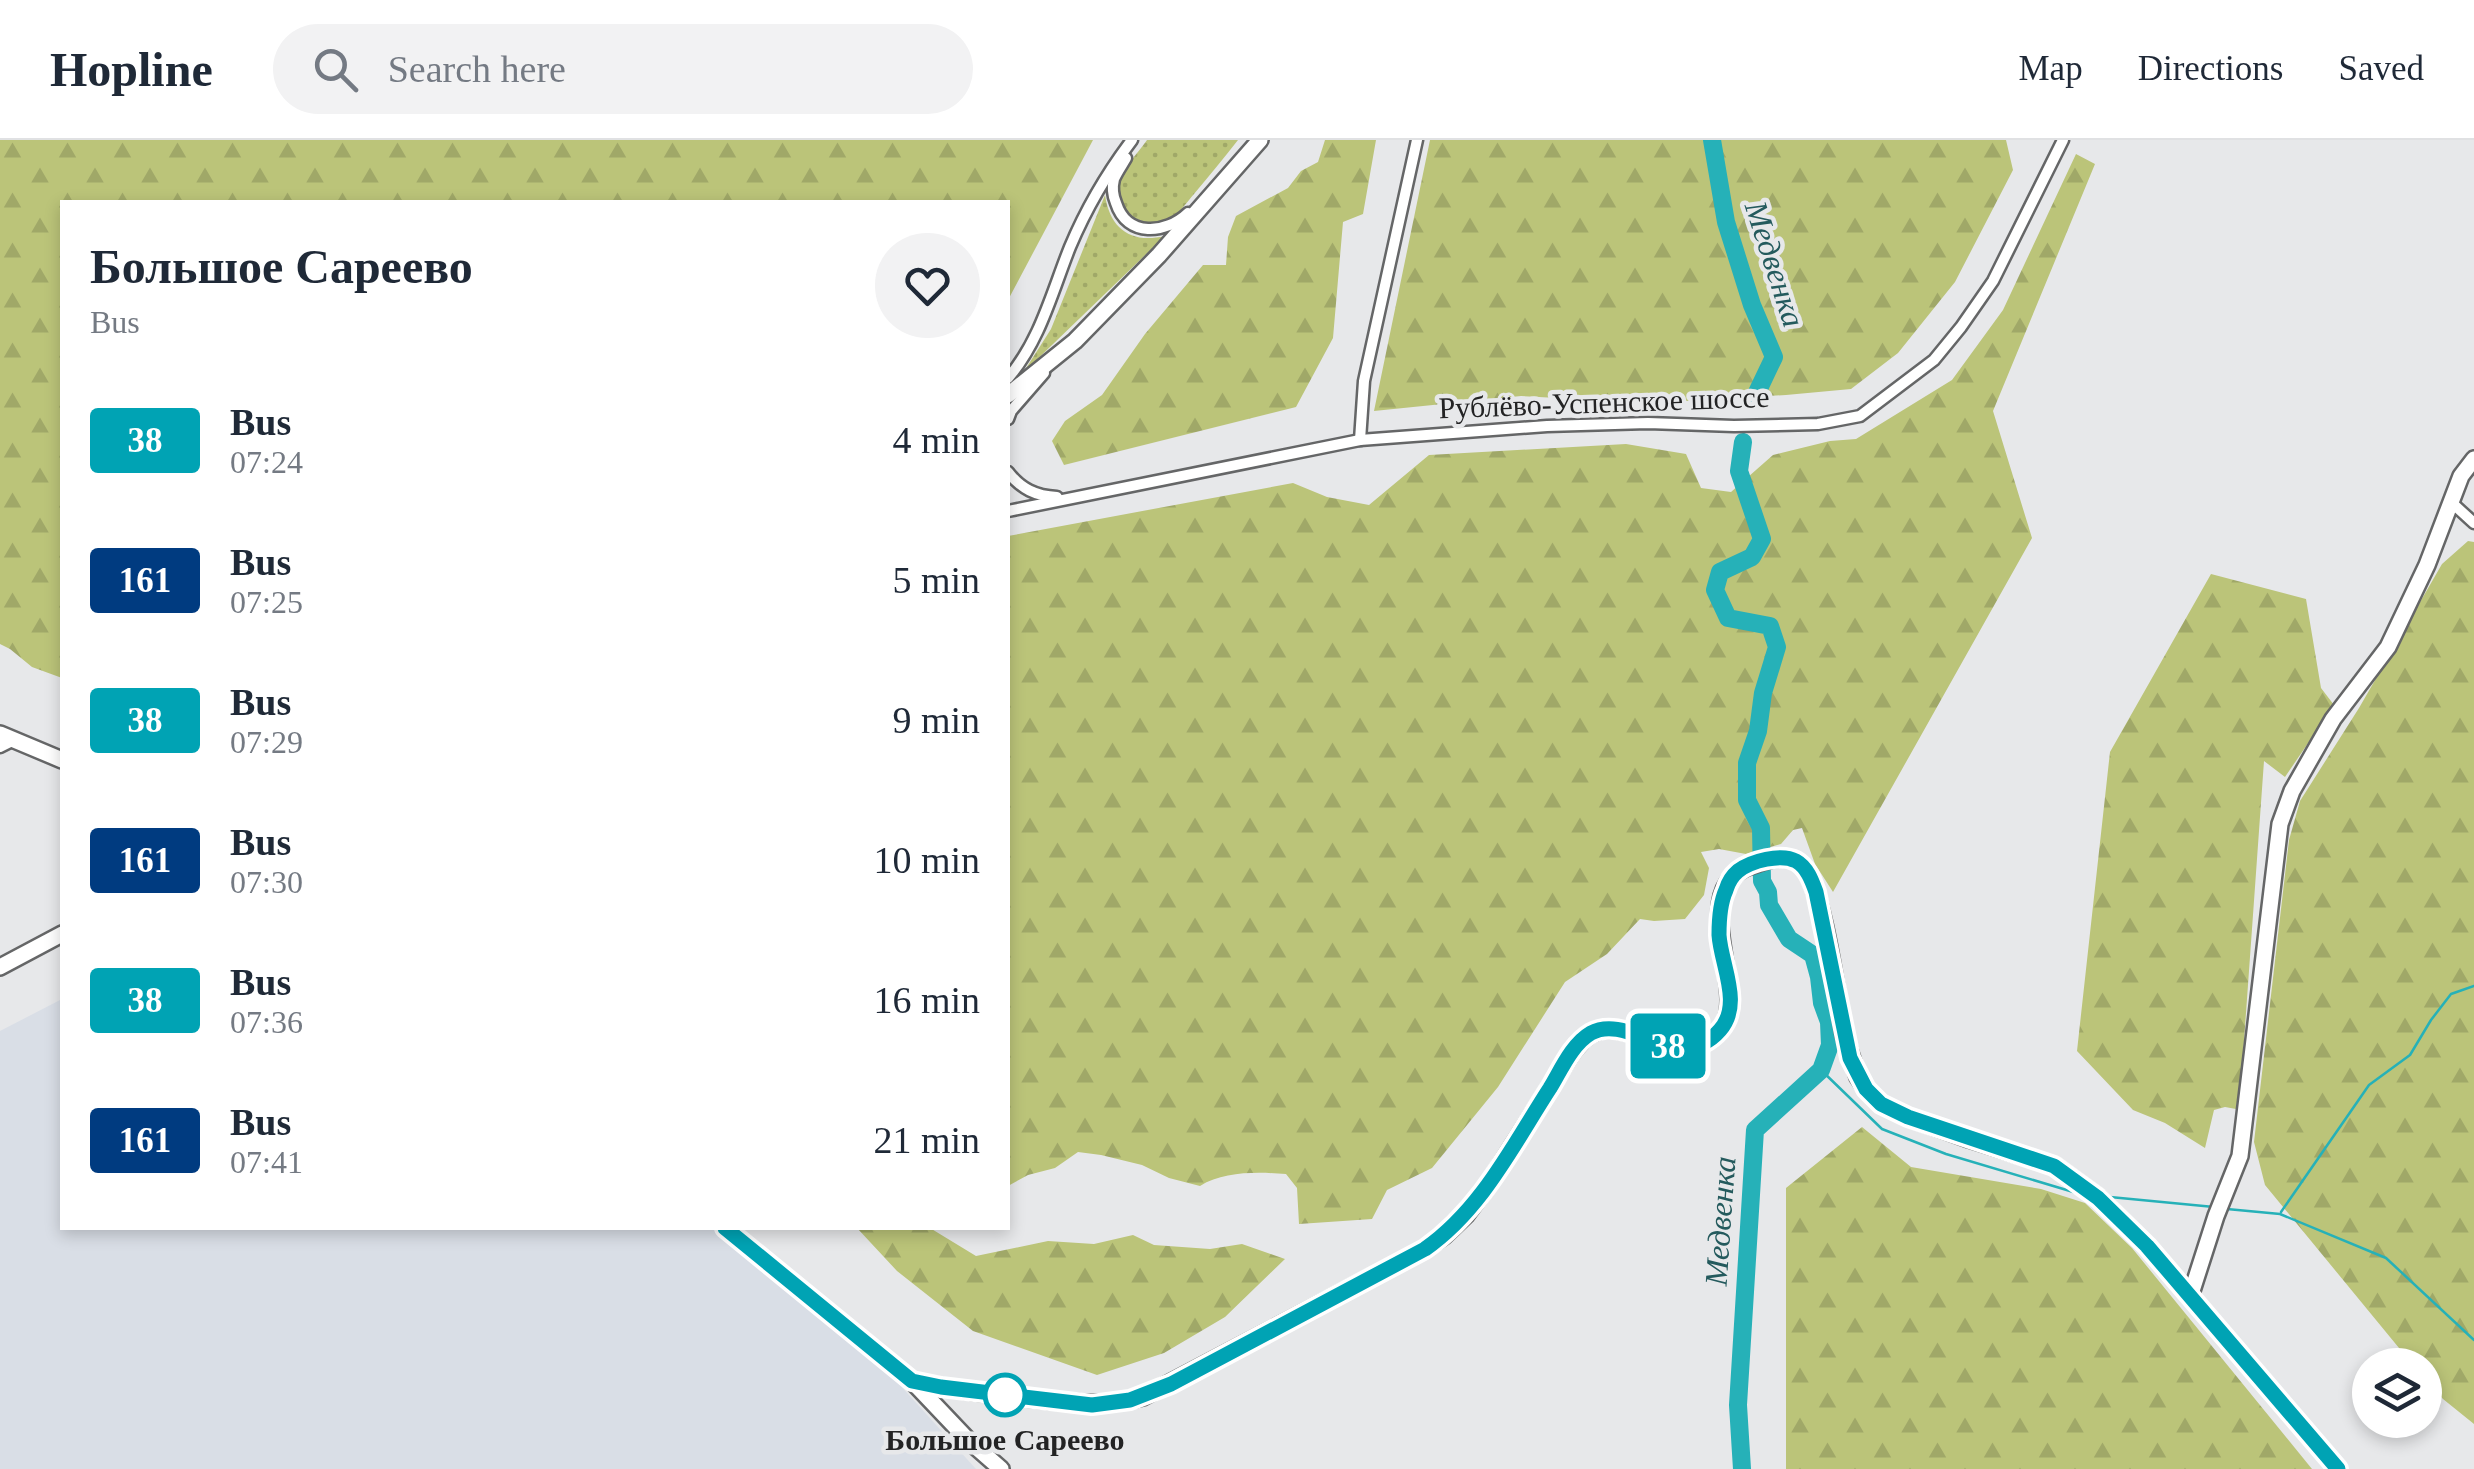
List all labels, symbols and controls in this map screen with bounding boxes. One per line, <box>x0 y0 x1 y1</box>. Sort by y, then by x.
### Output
search box <box>273 24 973 114</box>
icon: search <box>308 42 363 97</box>
text: Hopline <box>50 43 213 96</box>
text: Search here <box>388 48 566 90</box>
text: Map <box>2019 49 2083 88</box>
text: Directions <box>2138 49 2283 88</box>
text: Saved <box>2338 49 2424 88</box>
water label: Медвенка <box>1737 196 1812 331</box>
button: heart <box>875 233 980 338</box>
text: Большое Сареево <box>90 240 473 293</box>
text: Bus <box>90 304 140 340</box>
street label: Рублёво-Успенское шоссе <box>1438 380 1770 424</box>
text: Bus <box>230 401 291 443</box>
text: 4 min <box>892 419 980 461</box>
text: 38 <box>128 421 163 460</box>
text: 07:24 <box>230 444 303 480</box>
text: Bus <box>230 541 291 583</box>
text: 5 min <box>892 559 980 601</box>
text: 161 <box>119 561 171 600</box>
text: 07:25 <box>230 584 303 620</box>
text: Bus <box>230 681 291 723</box>
text: 9 min <box>892 699 980 741</box>
text: 38 <box>128 701 163 740</box>
text: 07:29 <box>230 724 303 760</box>
text: Bus <box>230 821 291 863</box>
text: 10 min <box>873 839 980 881</box>
text: 161 <box>119 841 171 880</box>
text: 07:30 <box>230 864 303 900</box>
text: Bus <box>230 961 291 1003</box>
text: 16 min <box>873 979 980 1021</box>
text: 38 <box>128 981 163 1020</box>
text: 07:36 <box>230 1004 303 1040</box>
line badge: 38 <box>1623 1014 1713 1078</box>
text: 38 <box>1651 1027 1686 1066</box>
text: Bus <box>230 1101 291 1143</box>
text: 21 min <box>873 1119 980 1161</box>
text: 161 <box>119 1121 171 1160</box>
text: 07:41 <box>230 1144 303 1180</box>
water label: Медвенка <box>1697 1155 1742 1288</box>
map controls <box>2352 1348 2442 1438</box>
button: layers <box>2352 1348 2442 1438</box>
marker: Большое Сареево <box>984 1374 1026 1416</box>
place label: Большое Сареево <box>885 1423 1125 1456</box>

